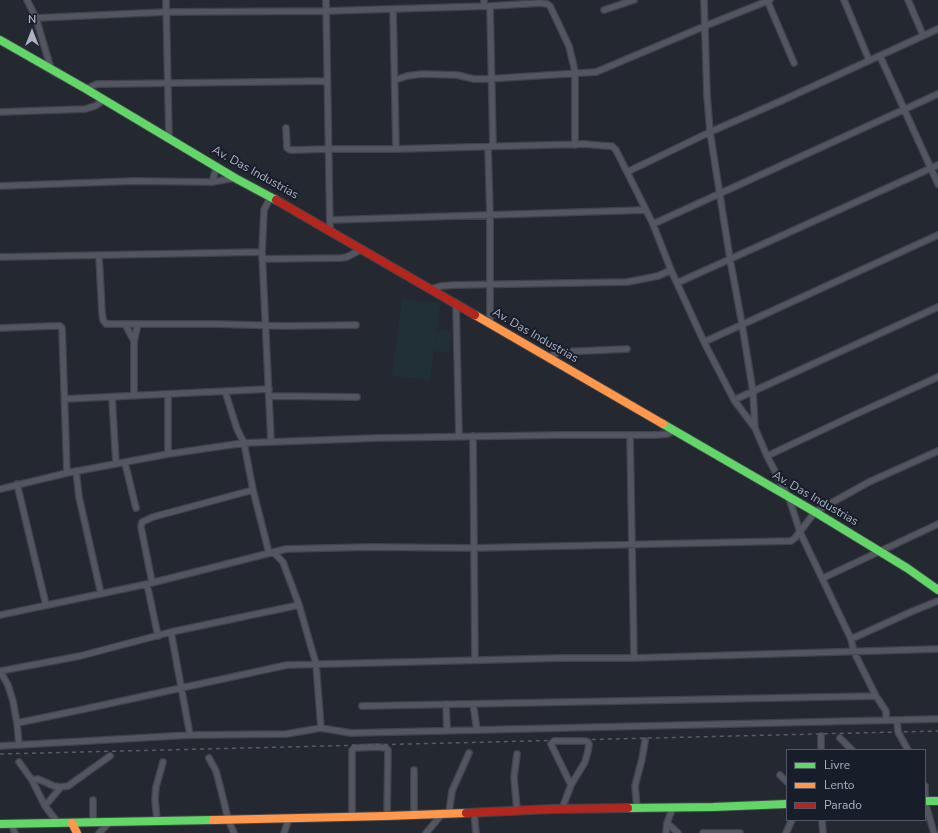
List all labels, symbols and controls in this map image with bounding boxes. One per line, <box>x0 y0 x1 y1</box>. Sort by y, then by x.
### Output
north arrow <box>12 12 52 52</box>
text: N <box>28 12 36 27</box>
street label: Av. Das Industrias <box>209 143 301 203</box>
street label: Av. Das Industrias <box>490 306 580 366</box>
street label: Av. Das Industrias <box>770 469 860 529</box>
legend <box>786 749 926 821</box>
text: Livre <box>824 757 850 773</box>
text: Lento <box>824 777 854 793</box>
text: Parado <box>824 797 862 813</box>

